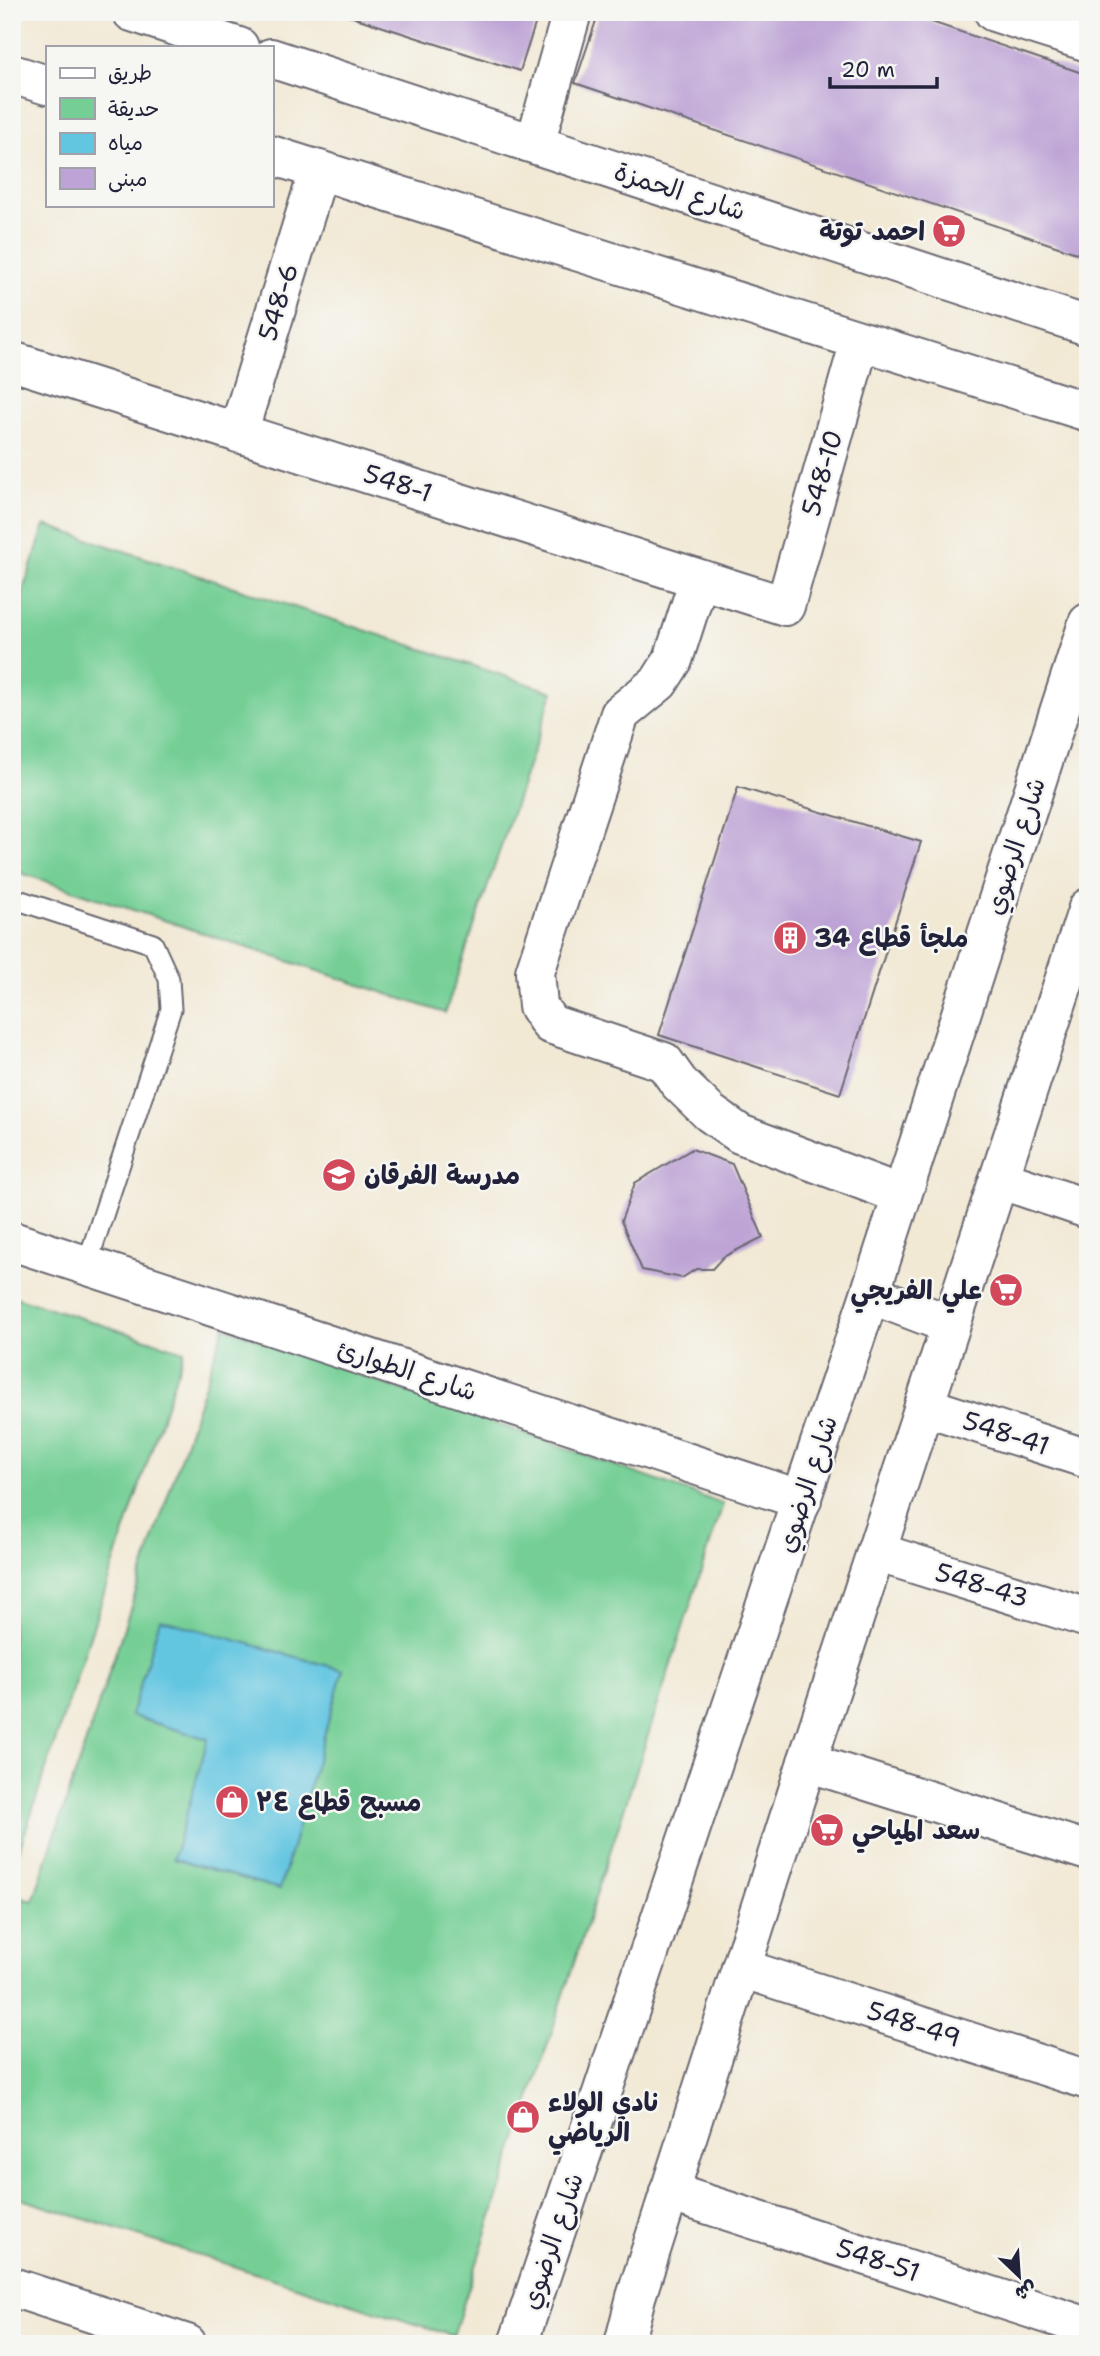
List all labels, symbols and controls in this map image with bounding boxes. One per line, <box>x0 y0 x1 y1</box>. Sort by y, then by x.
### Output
legend <box>46 46 273 206</box>
scale bar <box>830 46 937 90</box>
text: 20 m <box>841 56 895 84</box>
text: طريق <box>108 59 152 87</box>
text: حديقة <box>108 95 159 123</box>
text: مياه <box>108 129 143 157</box>
street label: شارع الحمزة <box>610 153 750 229</box>
text: مبنى <box>108 165 147 193</box>
supermarket icon: احمد توتة <box>930 212 968 250</box>
place label: احمد توتة <box>819 213 925 248</box>
street label: 548-6 <box>249 259 306 345</box>
street label: 548-10 <box>793 426 850 520</box>
street label: 548-1 <box>359 455 437 510</box>
street label: شارع الرضوي <box>976 773 1055 920</box>
building icon: ملجأ قطاع 34 <box>771 919 809 957</box>
place label: ملجأ قطاع 34 <box>814 920 968 956</box>
school or university icon: مدرسة الفرقان <box>320 1156 358 1194</box>
place label: مدرسة الفرقان <box>364 1157 520 1192</box>
supermarket icon: علي الفريجي <box>987 1271 1025 1309</box>
place label: علي الفريجي <box>850 1272 982 1314</box>
street label: شارع الطوارئ <box>333 1331 481 1409</box>
street label: 548-41 <box>958 1402 1054 1463</box>
street label: شارع الرضوي <box>768 1411 847 1558</box>
street label: 548-43 <box>931 1554 1033 1615</box>
shop icon: مسبح قطاع ٣٤ <box>213 1783 251 1821</box>
place label: مسبح قطاع ٣٤ <box>256 1784 421 1820</box>
supermarket icon: سعد المياحي <box>808 1811 846 1849</box>
place label: سعد المياحي <box>852 1812 980 1854</box>
street label: 548-49 <box>863 1992 965 2055</box>
place label: نادي الولاء الرياضي <box>548 2084 658 2156</box>
shop icon: نادي الولاء الرياضي <box>504 2098 542 2136</box>
street label: شارع الرضوي <box>512 2168 593 2314</box>
street label: 548-51 <box>832 2230 924 2289</box>
north arrow <box>984 2240 1054 2310</box>
text: ش <box>1011 2275 1041 2307</box>

